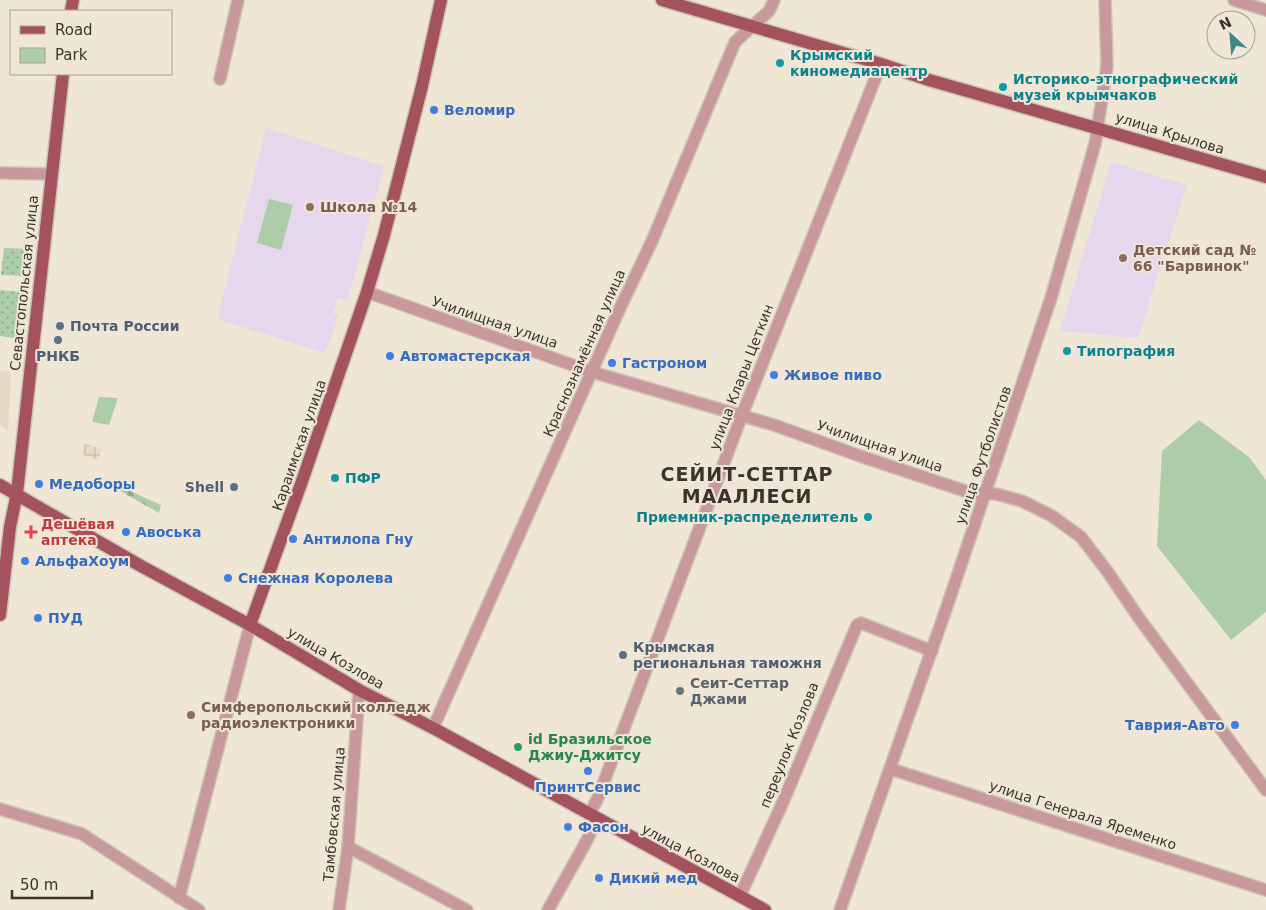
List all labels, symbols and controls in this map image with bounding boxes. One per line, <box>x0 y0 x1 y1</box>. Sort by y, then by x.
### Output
legend <box>10 10 172 75</box>
north arrow <box>1206 10 1256 60</box>
text: N <box>1217 14 1234 33</box>
text: Road <box>55 21 93 39</box>
text: Park <box>55 46 88 64</box>
place label: Крымский киномедиацентр <box>790 47 928 79</box>
marker: Крымский киномедиацентр <box>774 57 786 69</box>
place label: Историко-этнографический музей крымчаков <box>1013 71 1238 103</box>
marker: Историко-этнографический музей крымчаков <box>997 81 1009 93</box>
place label: Веломир <box>444 102 515 118</box>
marker: Веломир <box>428 104 440 116</box>
street label: улица Крылова <box>1114 109 1226 157</box>
street label: Севастопольская улица <box>7 194 41 372</box>
place label: Школа №14 <box>320 199 418 215</box>
marker: Школа №14 <box>304 201 316 213</box>
place label: Детский сад № 66 "Барвинок" <box>1133 242 1256 274</box>
marker: Детский сад № 66 "Барвинок" <box>1117 252 1129 264</box>
street label: Краснознамённая улица <box>540 267 628 439</box>
street label: Училищная улица <box>430 293 560 351</box>
street label: улица Клары Цеткин <box>706 302 776 452</box>
place label: Почта России <box>70 318 179 334</box>
marker: Почта России <box>54 320 66 332</box>
marker: РНКБ <box>52 334 64 346</box>
place label: Типография <box>1077 343 1175 359</box>
marker: Типография <box>1061 345 1073 357</box>
place label: РНКБ <box>36 348 80 364</box>
place label: Автомастерская <box>400 348 530 364</box>
marker: Автомастерская <box>384 350 396 362</box>
place label: Гастроном <box>622 355 707 371</box>
marker: Гастроном <box>606 357 618 369</box>
place label: Живое пиво <box>784 367 882 383</box>
marker: Живое пиво <box>768 369 780 381</box>
street label: Караимская улица <box>269 377 329 513</box>
street label: улица Футболистов <box>952 384 1014 526</box>
street label: Училищная улица <box>815 417 945 475</box>
district label: СЕЙИТ-СЕТТАР МААЛЛЕСИ <box>660 463 834 507</box>
place label: ПФР <box>345 470 381 486</box>
marker: ПФР <box>329 472 341 484</box>
place label: Медоборы <box>49 476 135 492</box>
marker: Медоборы <box>33 478 45 490</box>
place label: Shell <box>185 479 224 495</box>
marker: Shell <box>228 481 240 493</box>
place label: Приемник-распределитель <box>636 509 858 525</box>
marker: Приемник-распределитель <box>862 511 874 523</box>
place label: Дешёвая аптека <box>41 516 115 548</box>
place label: Авоська <box>136 524 201 540</box>
marker: Дешёвая аптека <box>25 526 37 538</box>
marker: Авоська <box>120 526 132 538</box>
place label: Антилопа Гну <box>303 531 413 547</box>
marker: Антилопа Гну <box>287 533 299 545</box>
place label: АльфаХоум <box>35 553 129 569</box>
marker: АльфаХоум <box>19 555 31 567</box>
place label: Снежная Королева <box>238 570 393 586</box>
marker: Снежная Королева <box>222 572 234 584</box>
place label: ПУД <box>48 610 83 626</box>
marker: ПУД <box>32 612 44 624</box>
street label: улица Козлова <box>285 624 387 692</box>
place label: Крымская региональная таможня <box>633 639 822 671</box>
marker: Крымская региональная таможня <box>617 649 629 661</box>
place label: Сеит-Сеттар Джами <box>690 675 789 707</box>
street label: переулок Козлова <box>756 680 822 810</box>
marker: Сеит-Сеттар Джами <box>674 685 686 697</box>
place label: Симферопольский колледж радиоэлектроники <box>201 699 431 731</box>
marker: Симферопольский колледж радиоэлектроники <box>185 709 197 721</box>
place label: Таврия-Авто <box>1125 717 1225 733</box>
marker: Таврия-Авто <box>1229 719 1241 731</box>
place label: id Бразильское Джиу-Джитсу <box>528 731 652 763</box>
marker: id Бразильское Джиу-Джитсу <box>512 741 524 753</box>
street label: Тамбовская улица <box>320 746 348 883</box>
marker: ПринтСервис <box>582 765 594 777</box>
street label: улица Генерала Яременко <box>987 777 1179 853</box>
place label: ПринтСервис <box>535 779 641 795</box>
place label: Фасон <box>578 819 629 835</box>
street label: улица Козлова <box>639 820 743 886</box>
marker: Фасон <box>562 821 574 833</box>
scale bar <box>12 868 92 900</box>
place label: Дикий мед <box>609 870 698 886</box>
marker: Дикий мед <box>593 872 605 884</box>
text: 50 m <box>20 876 58 894</box>

